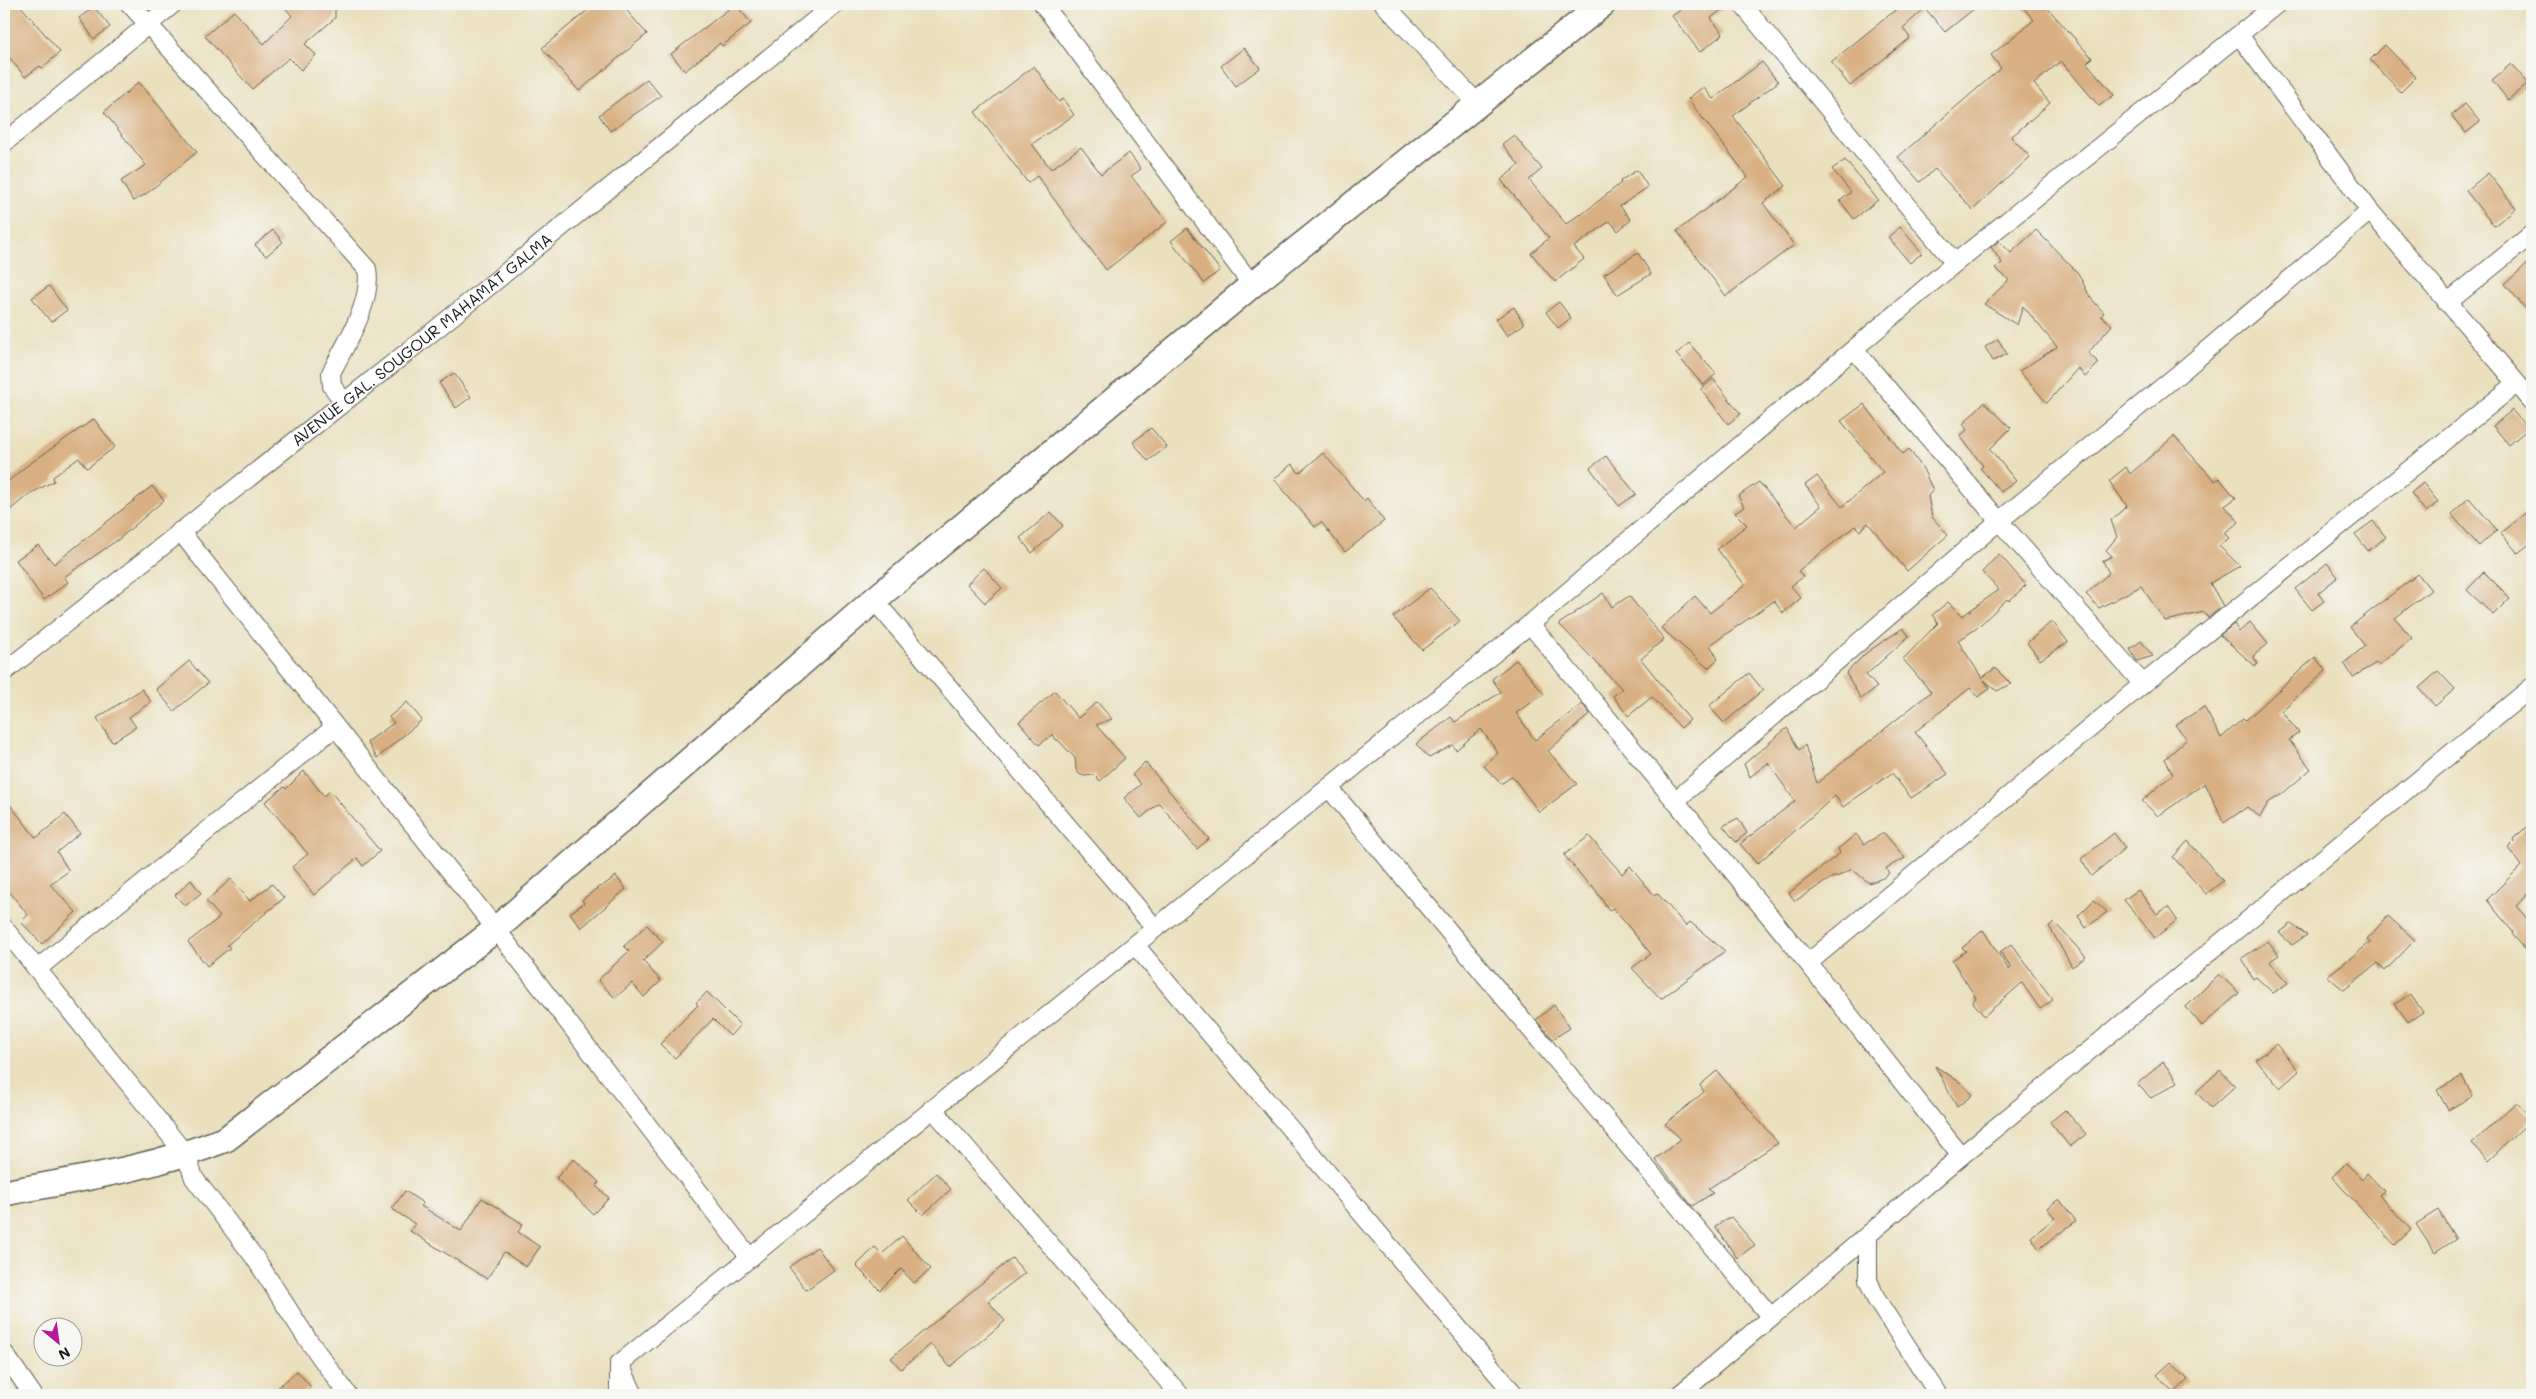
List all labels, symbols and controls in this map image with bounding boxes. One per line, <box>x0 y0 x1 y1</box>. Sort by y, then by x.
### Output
street label: AVENUE GAL. SOUGOUR MAHAMAT GALMA <box>287 228 556 450</box>
north arrow <box>32 1316 82 1366</box>
text: N <box>55 1343 74 1365</box>

